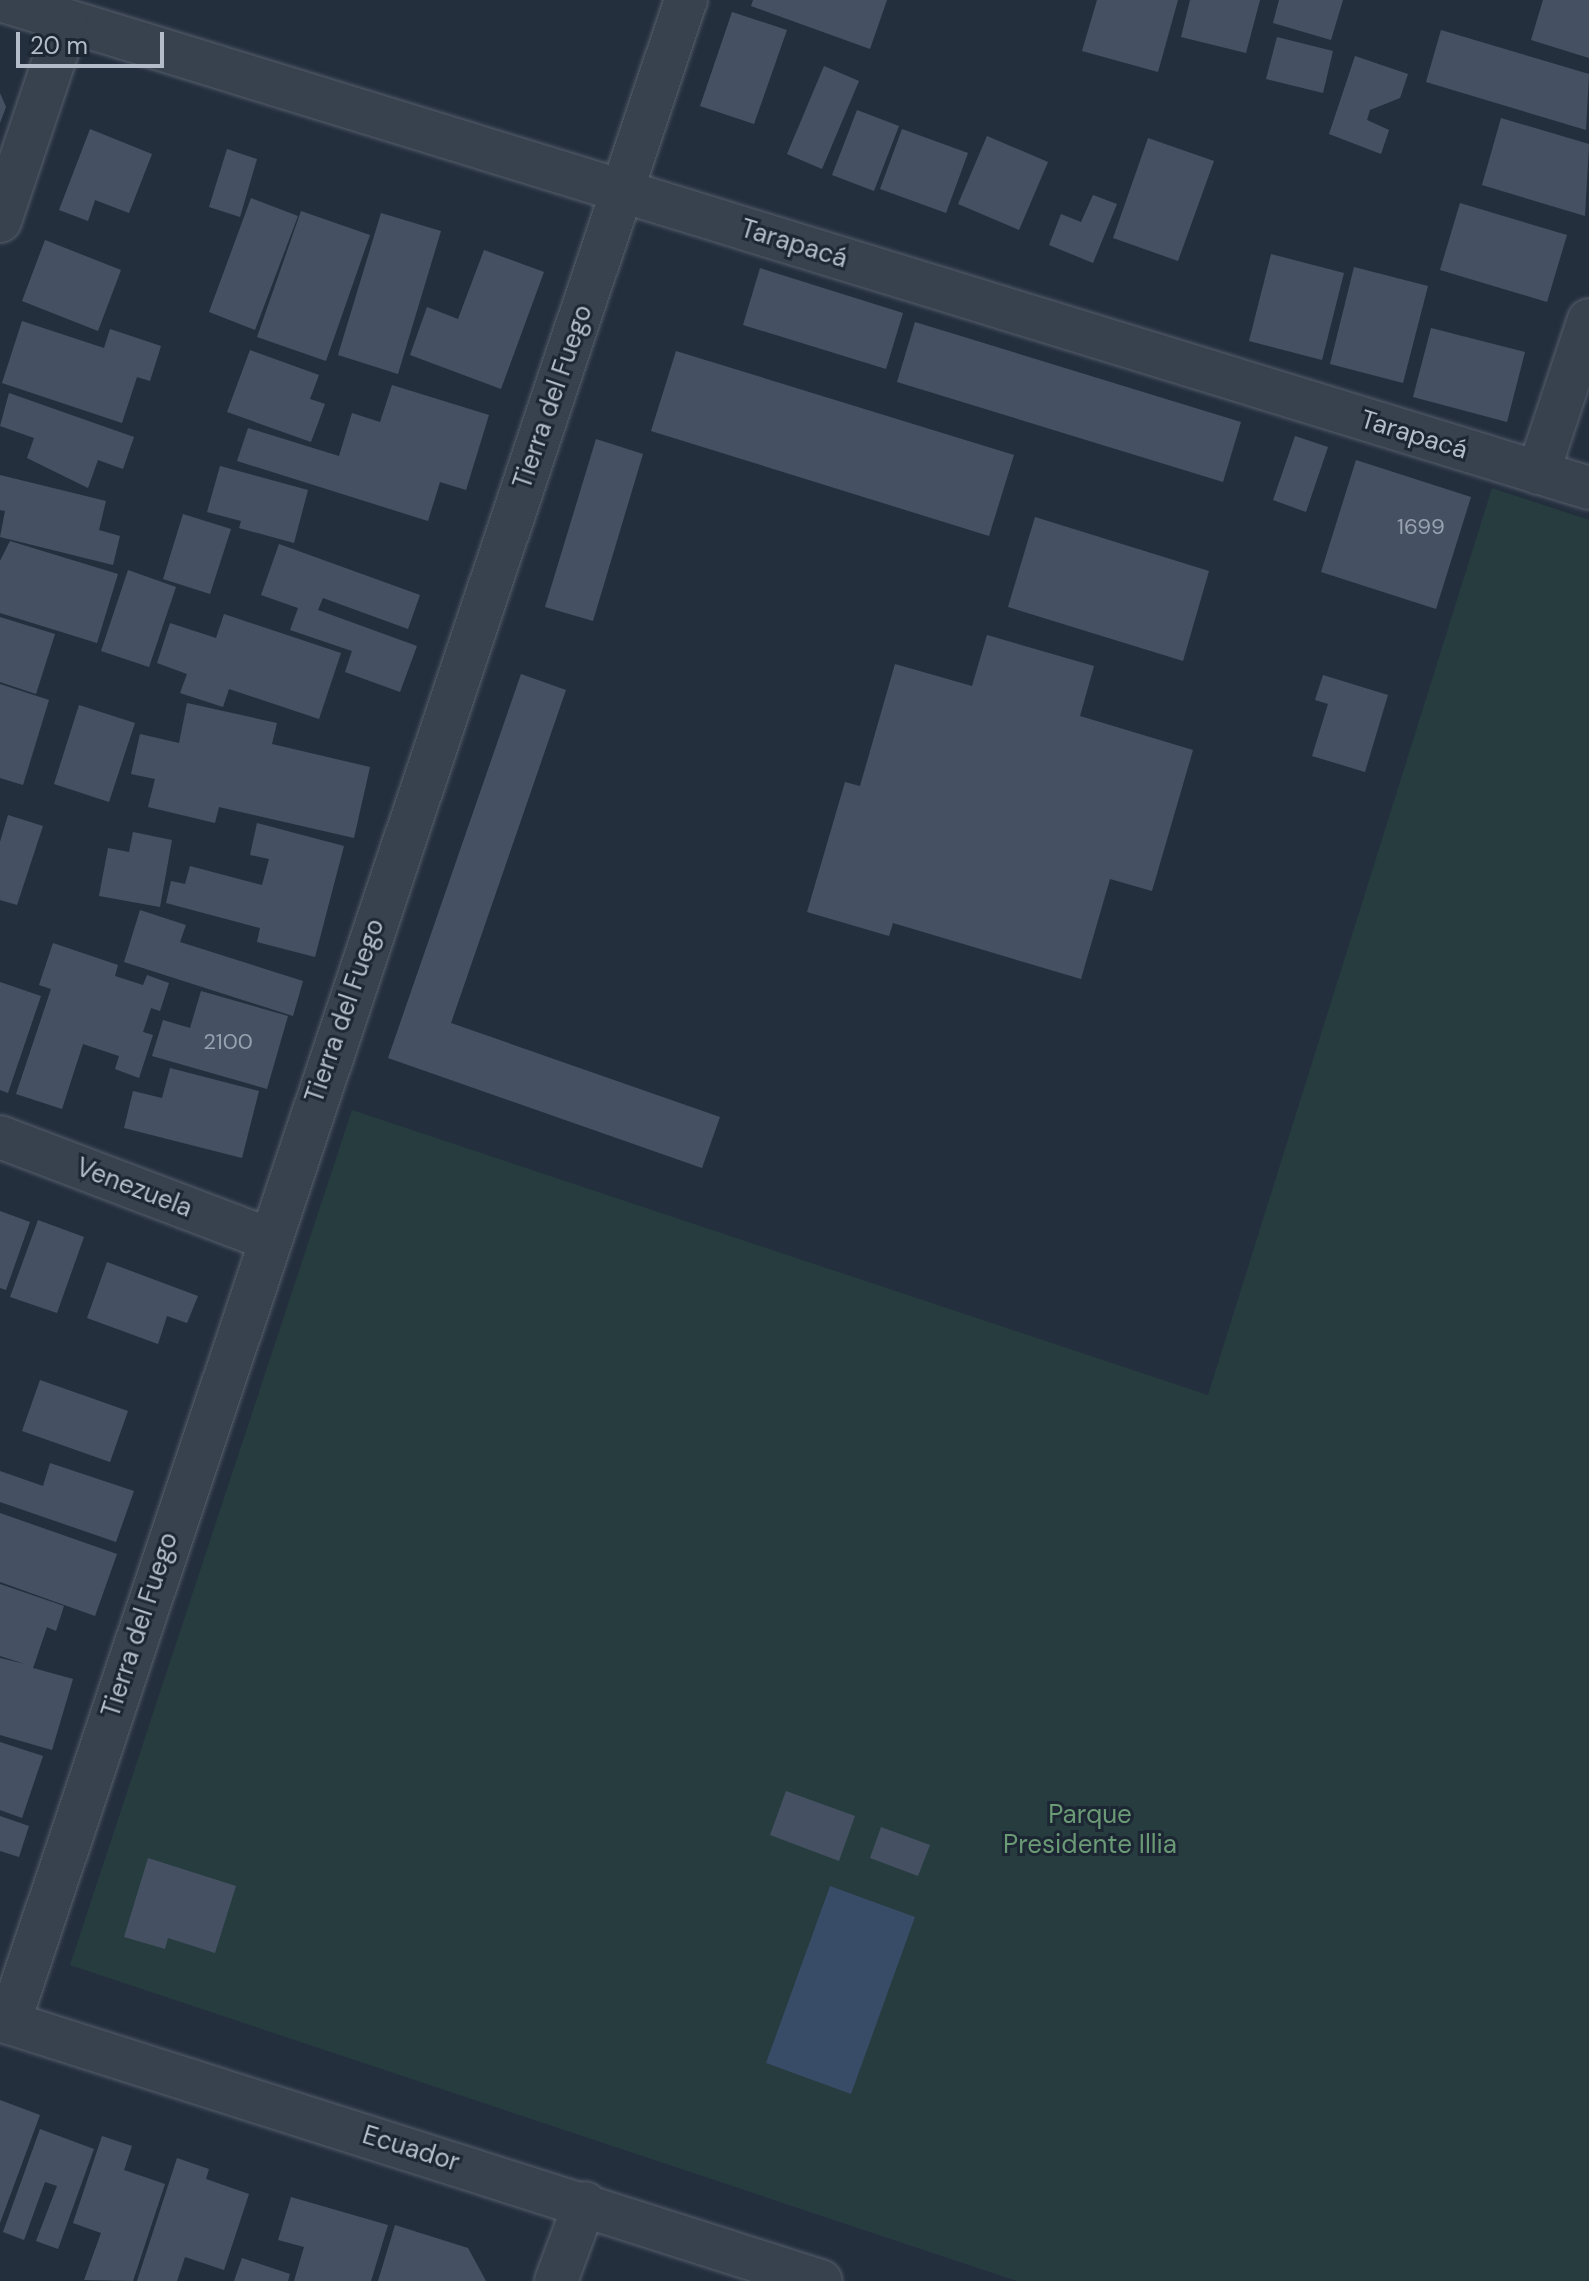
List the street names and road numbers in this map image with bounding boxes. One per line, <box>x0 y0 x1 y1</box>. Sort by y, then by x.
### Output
street label: Tarapacá <box>737 213 851 275</box>
street label: Tierra del Fuego <box>507 301 599 493</box>
street label: Tarapacá <box>1357 404 1471 466</box>
street label: Tierra del Fuego <box>299 915 391 1107</box>
street label: Venezuela <box>72 1152 196 1224</box>
street label: Tierra del Fuego <box>95 1529 185 1721</box>
street label: Ecuador <box>359 2119 463 2179</box>

